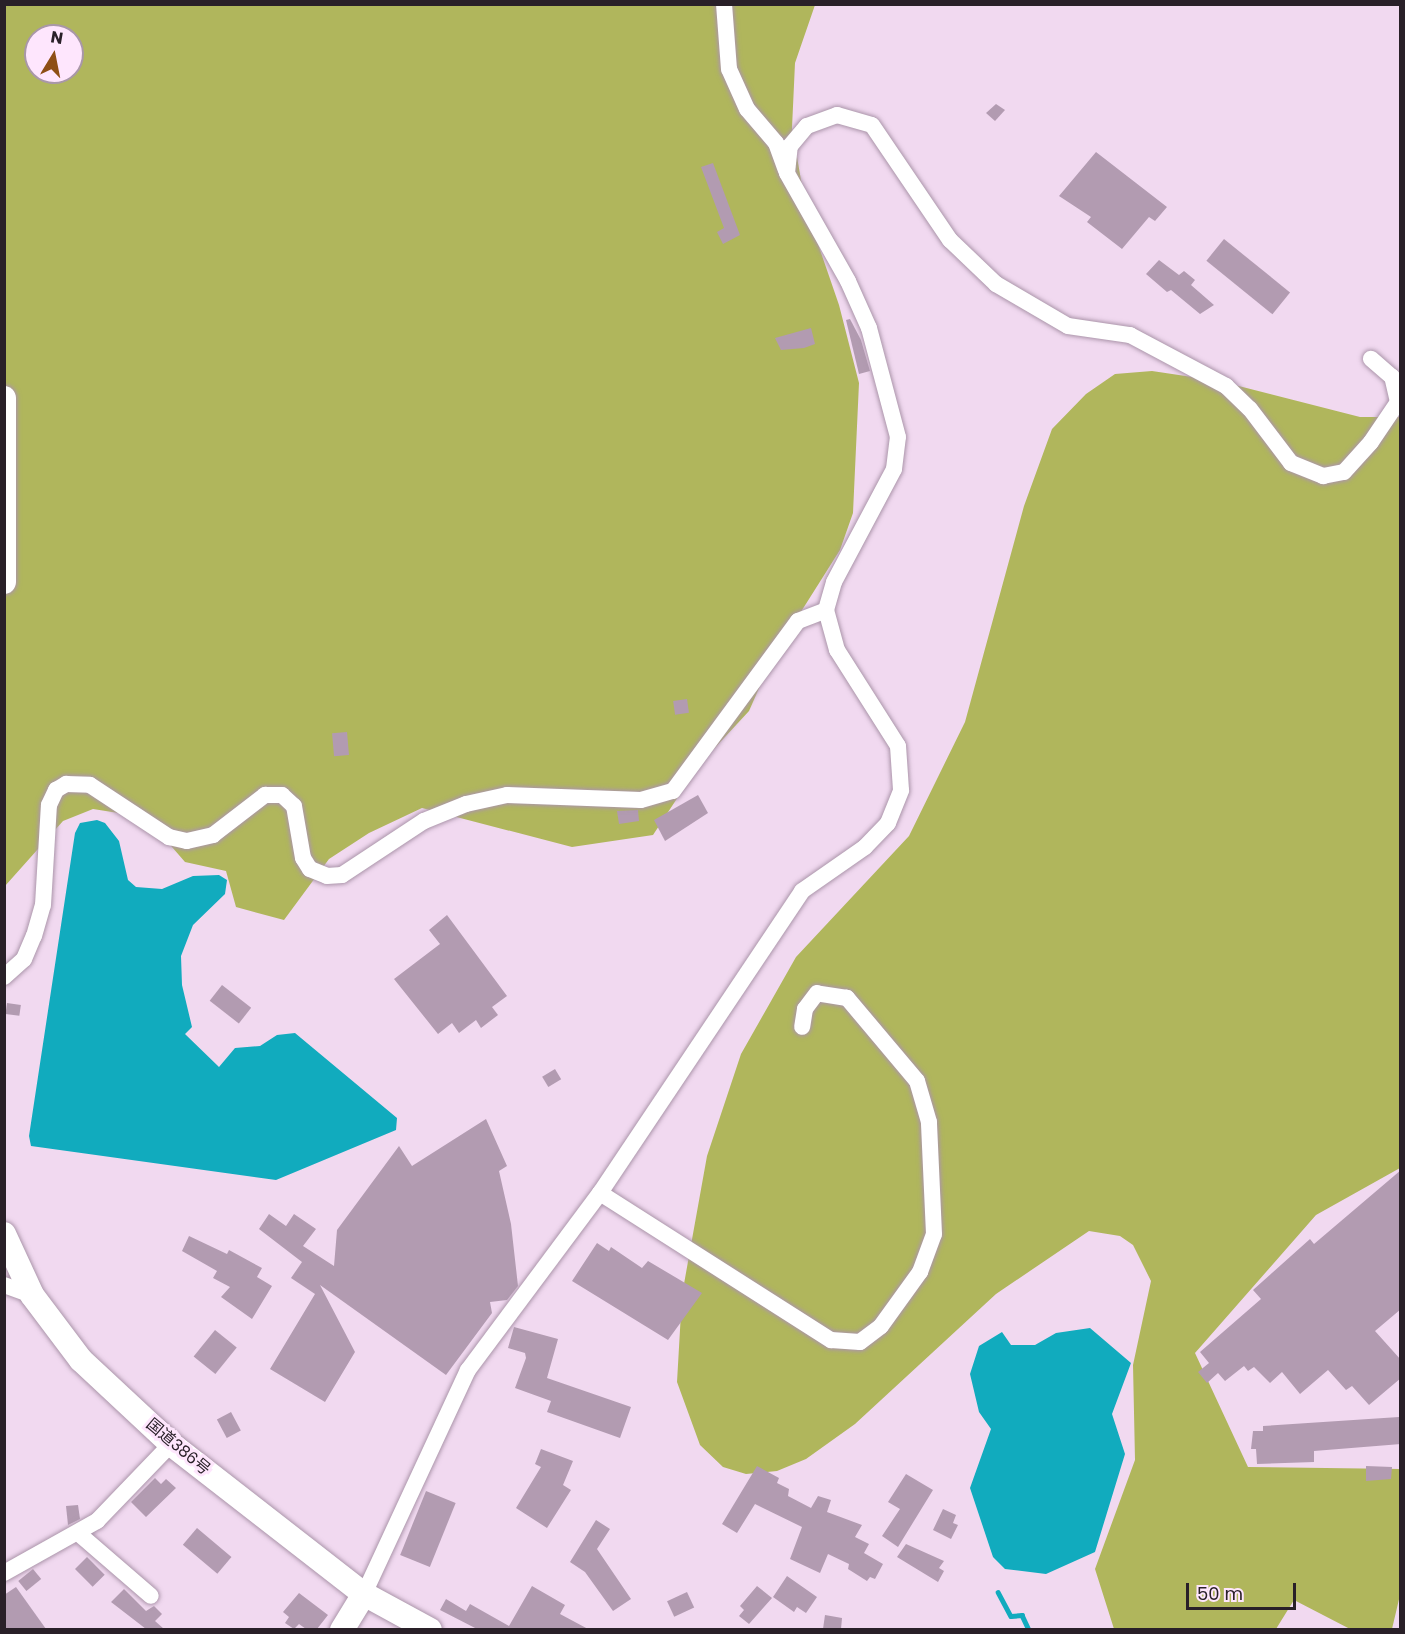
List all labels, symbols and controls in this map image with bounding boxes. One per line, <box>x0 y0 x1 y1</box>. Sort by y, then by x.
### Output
north arrow <box>24 24 84 84</box>
text: N <box>49 25 65 50</box>
street label: 国道386号 <box>142 1415 214 1479</box>
scale bar <box>1189 1571 1298 1609</box>
text: 50 m <box>1197 1581 1243 1606</box>

